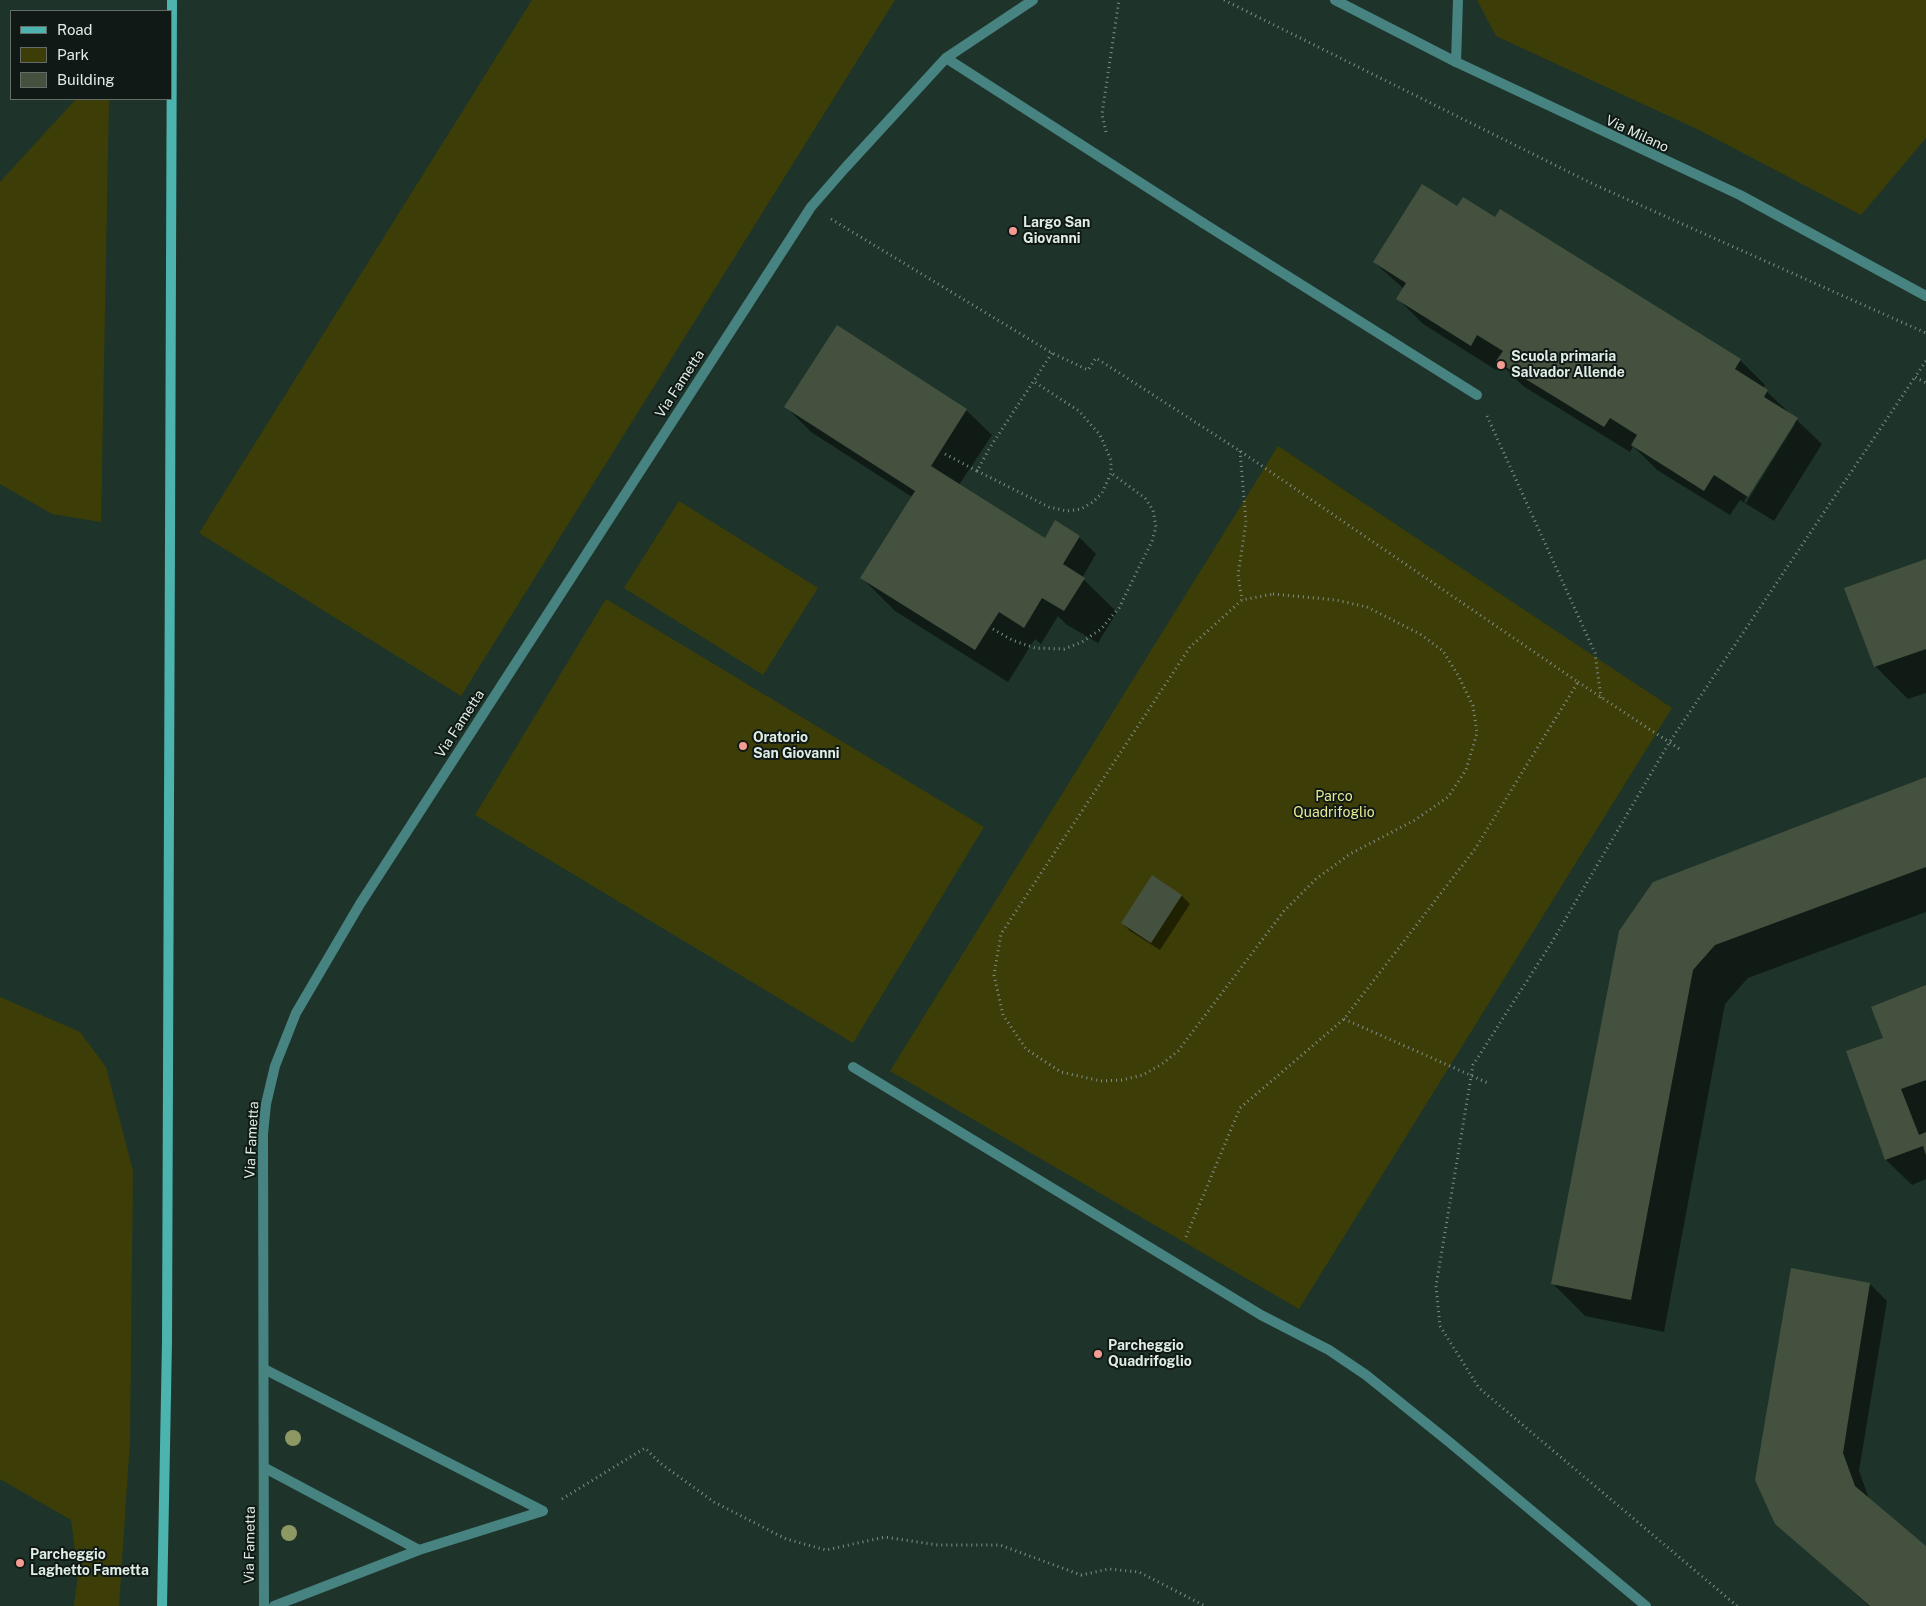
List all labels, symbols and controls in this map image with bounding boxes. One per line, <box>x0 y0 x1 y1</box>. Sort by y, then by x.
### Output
legend <box>10 10 172 100</box>
text: Road <box>57 21 93 38</box>
text: Park <box>57 46 89 63</box>
text: Building <box>57 71 115 88</box>
street label: Via Milano <box>1603 112 1671 156</box>
place label: Largo San Giovanni <box>1023 215 1090 248</box>
marker: Largo San Giovanni <box>1007 225 1019 237</box>
street label: Via Fametta <box>652 347 708 421</box>
place label: Scuola primaria Salvador Allende <box>1511 349 1625 382</box>
marker: Scuola primaria Salvador Allende <box>1495 359 1507 371</box>
street label: Via Fametta <box>432 687 488 761</box>
place label: Oratorio San Giovanni <box>753 730 839 762</box>
marker: Oratorio San Giovanni <box>737 740 749 752</box>
park label: Parco Quadrifoglio <box>1293 789 1375 822</box>
street label: Via Fametta <box>242 1101 262 1179</box>
place label: Parcheggio Quadrifoglio <box>1108 1338 1192 1370</box>
marker: Parcheggio Quadrifoglio <box>1092 1348 1104 1360</box>
street label: Via Fametta <box>241 1506 259 1584</box>
place label: Parcheggio Laghetto Fametta <box>30 1547 149 1580</box>
marker: Parcheggio Laghetto Fametta <box>14 1557 26 1569</box>

